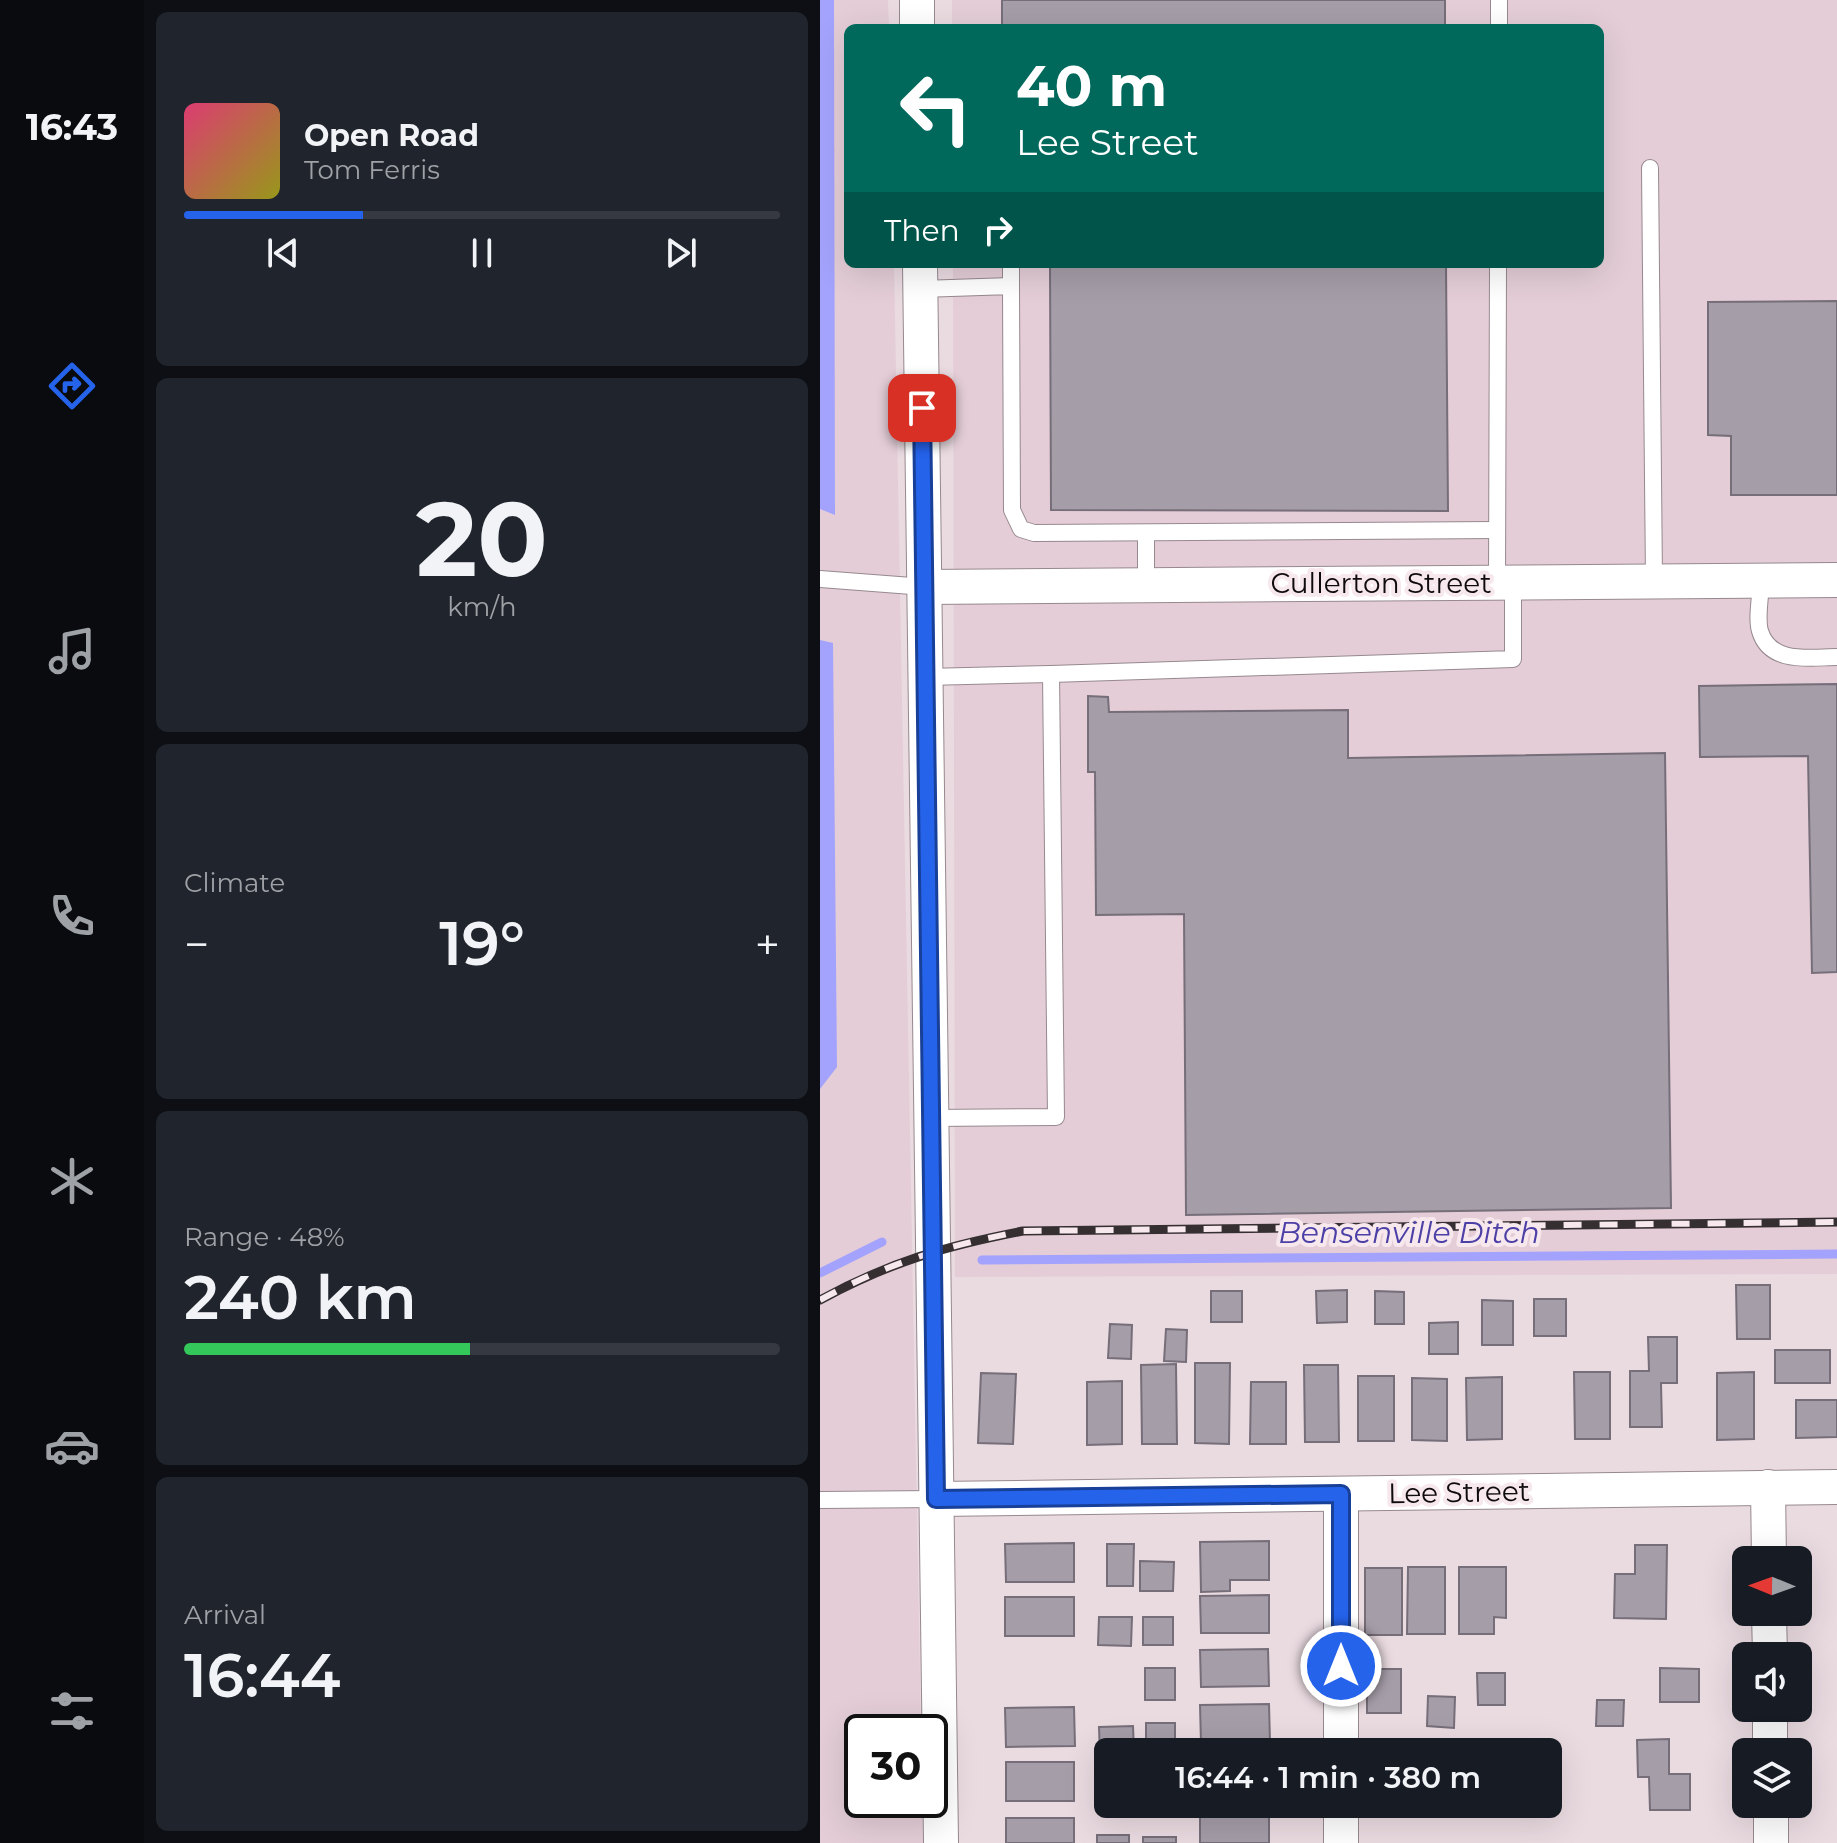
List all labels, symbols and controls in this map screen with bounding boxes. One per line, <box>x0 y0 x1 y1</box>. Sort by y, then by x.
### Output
text: 40 m <box>1016 52 1167 120</box>
icon: left <box>884 56 988 160</box>
text: 16:43 <box>26 105 118 149</box>
text: Open Road <box>304 117 479 154</box>
text: Lee Street <box>1016 120 1199 164</box>
text: Tom Ferris <box>304 154 440 186</box>
icon: right <box>976 208 1020 252</box>
text: Then <box>884 212 960 249</box>
icon: previous <box>261 231 305 275</box>
icon: pause <box>460 231 504 275</box>
icon: next <box>659 231 703 275</box>
icon: directions <box>44 358 100 414</box>
pin <box>888 374 956 442</box>
icon: arrive <box>900 386 944 430</box>
text: 20 <box>416 475 548 602</box>
street label: Cullerton Street <box>1270 566 1492 600</box>
text: km/h <box>447 591 517 623</box>
icon: music <box>44 623 100 679</box>
text: Climate <box>184 867 285 899</box>
icon: phone <box>44 888 100 944</box>
text: 19° <box>439 907 525 980</box>
text: − <box>184 917 209 971</box>
text: + <box>755 917 780 971</box>
icon: climate <box>44 1153 100 1209</box>
water label: Bensenville Ditch <box>1278 1214 1540 1251</box>
text: Range · 48% <box>184 1221 345 1253</box>
text: 240 km <box>184 1261 417 1334</box>
icon: car <box>44 1418 100 1474</box>
street label: Lee Street <box>1388 1474 1530 1510</box>
north arrow <box>1732 1546 1812 1626</box>
map controls <box>1732 1546 1812 1818</box>
text: Arrival <box>184 1599 266 1631</box>
position arrow <box>1299 1624 1383 1708</box>
text: 16:44 <box>184 1639 341 1712</box>
button: sound <box>1732 1642 1812 1722</box>
icon: filters <box>44 1683 100 1739</box>
speed limit sign: 30 <box>844 1714 948 1818</box>
button: layers <box>1732 1738 1812 1818</box>
text: 16:44 · 1 min · 380 m <box>1175 1759 1481 1796</box>

